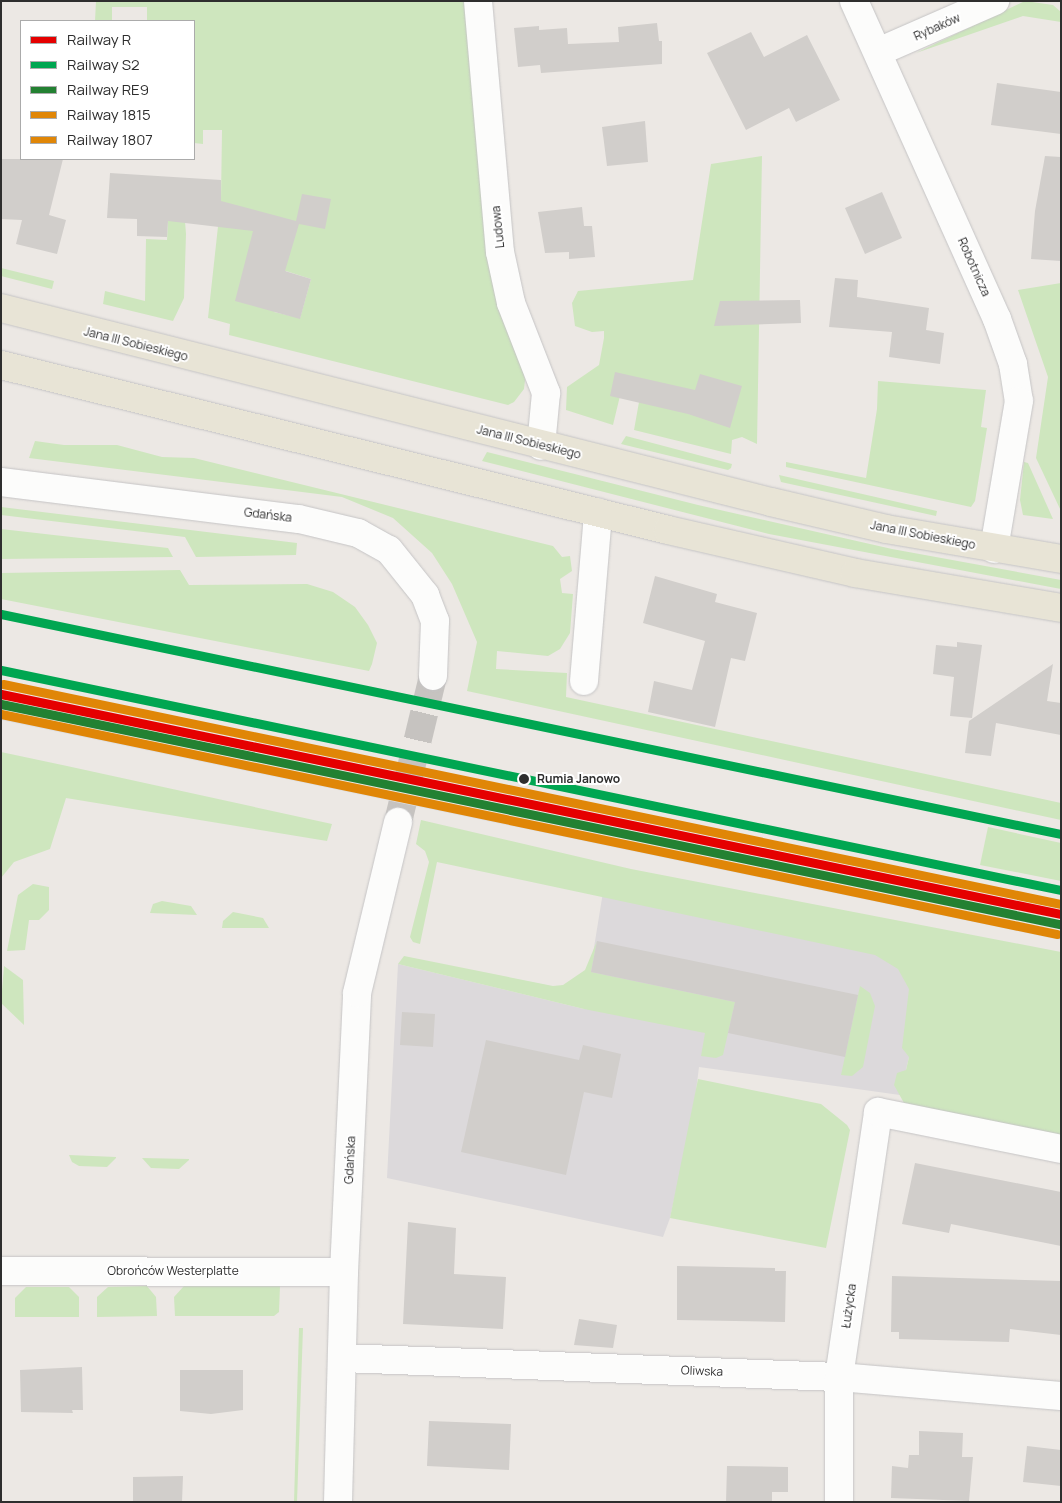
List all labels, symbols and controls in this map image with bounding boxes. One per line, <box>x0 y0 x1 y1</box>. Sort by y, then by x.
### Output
street label: Rybaków <box>911 10 963 44</box>
legend <box>20 20 195 160</box>
text: Railway R <box>67 29 131 50</box>
text: Railway S2 <box>67 54 139 75</box>
text: Railway RE9 <box>67 79 149 100</box>
text: Railway 1815 <box>67 104 151 125</box>
text: Railway 1807 <box>67 129 153 150</box>
street label: Ludowa <box>489 205 507 249</box>
street label: Robotnicza <box>955 235 993 299</box>
street label: Jana III Sobieskiego <box>82 324 190 364</box>
street label: Jana III Sobieskiego <box>475 422 583 462</box>
street label: Gdańska <box>243 505 293 525</box>
street label: Jana III Sobieskiego <box>869 518 977 552</box>
marker: Rumia Janowo <box>515 770 533 788</box>
place label: Rumia Janowo <box>537 772 620 786</box>
street label: Gdańska <box>342 1136 358 1184</box>
street label: Obrońców Westerplatte <box>107 1264 239 1278</box>
street label: Łużycka <box>839 1283 859 1329</box>
street label: Oliwska <box>681 1363 723 1379</box>

